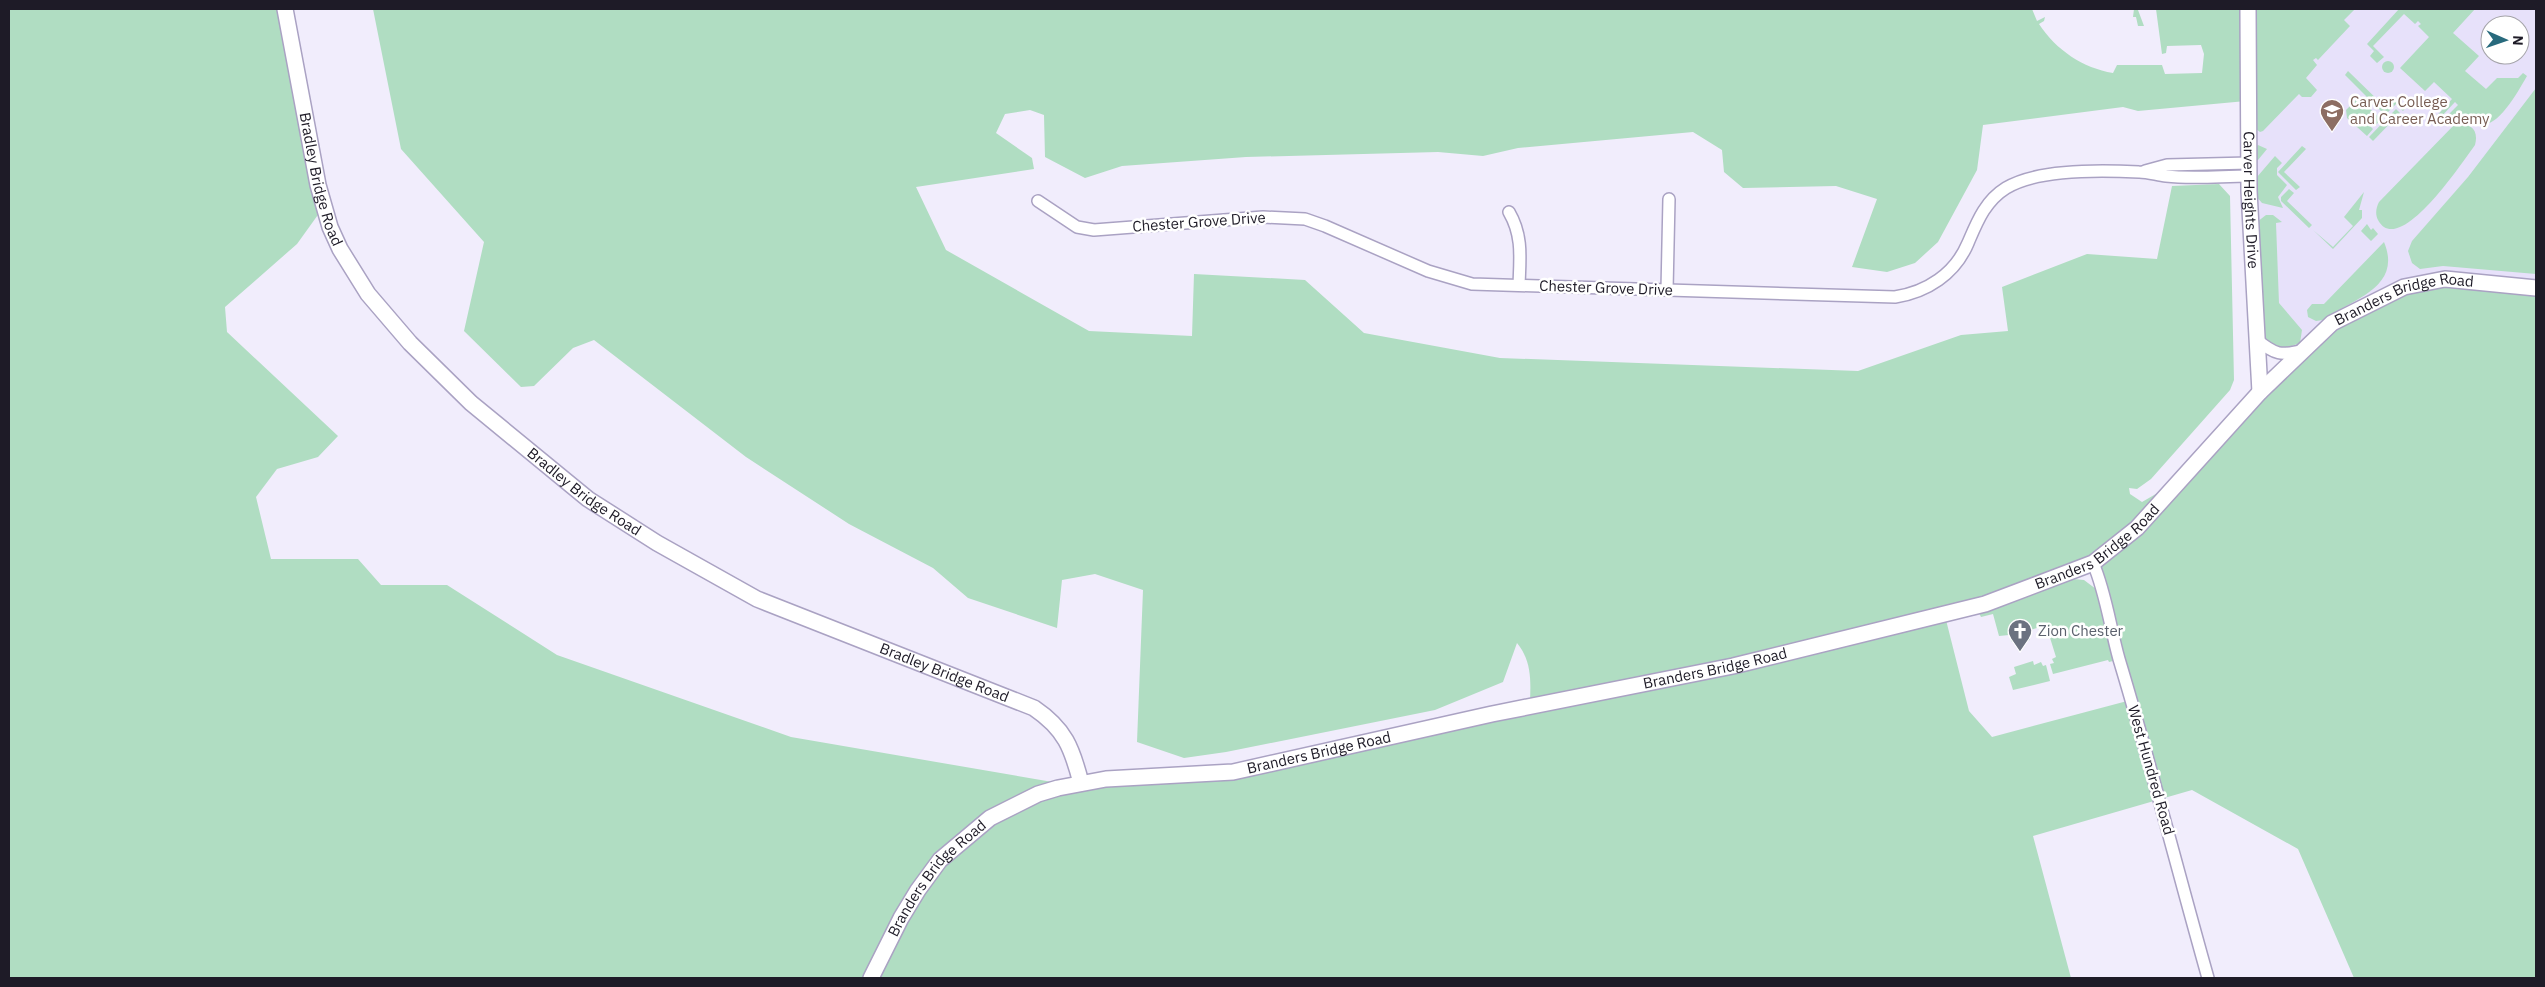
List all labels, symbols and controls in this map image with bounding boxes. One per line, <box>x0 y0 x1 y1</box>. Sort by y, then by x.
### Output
north arrow <box>2480 15 2530 65</box>
text: N <box>2509 35 2527 46</box>
place label: Carver College and Career Academy <box>2350 92 2490 128</box>
school or university icon: Carver College and Career Academy <box>2319 98 2345 132</box>
street label: Bradley Bridge Road <box>296 111 347 249</box>
street label: Carver Heights Drive <box>2240 131 2263 269</box>
street label: Chester Grove Drive <box>1132 207 1266 236</box>
street label: Branders Bridge Road <box>2331 268 2475 329</box>
street label: Chester Grove Drive <box>1539 276 1673 299</box>
street label: Bradley Bridge Road <box>524 443 645 540</box>
street label: Branders Bridge Road <box>2032 500 2163 593</box>
church icon: Zion Chester <box>2007 618 2033 652</box>
place label: Zion Chester <box>2038 621 2124 640</box>
street label: Bradley Bridge Road <box>877 638 1012 706</box>
street label: Branders Bridge Road <box>1641 643 1789 693</box>
street label: West Hundred Road <box>2124 703 2179 837</box>
street label: Branders Bridge Road <box>1245 727 1393 778</box>
street label: Branders Bridge Road <box>883 815 990 940</box>

